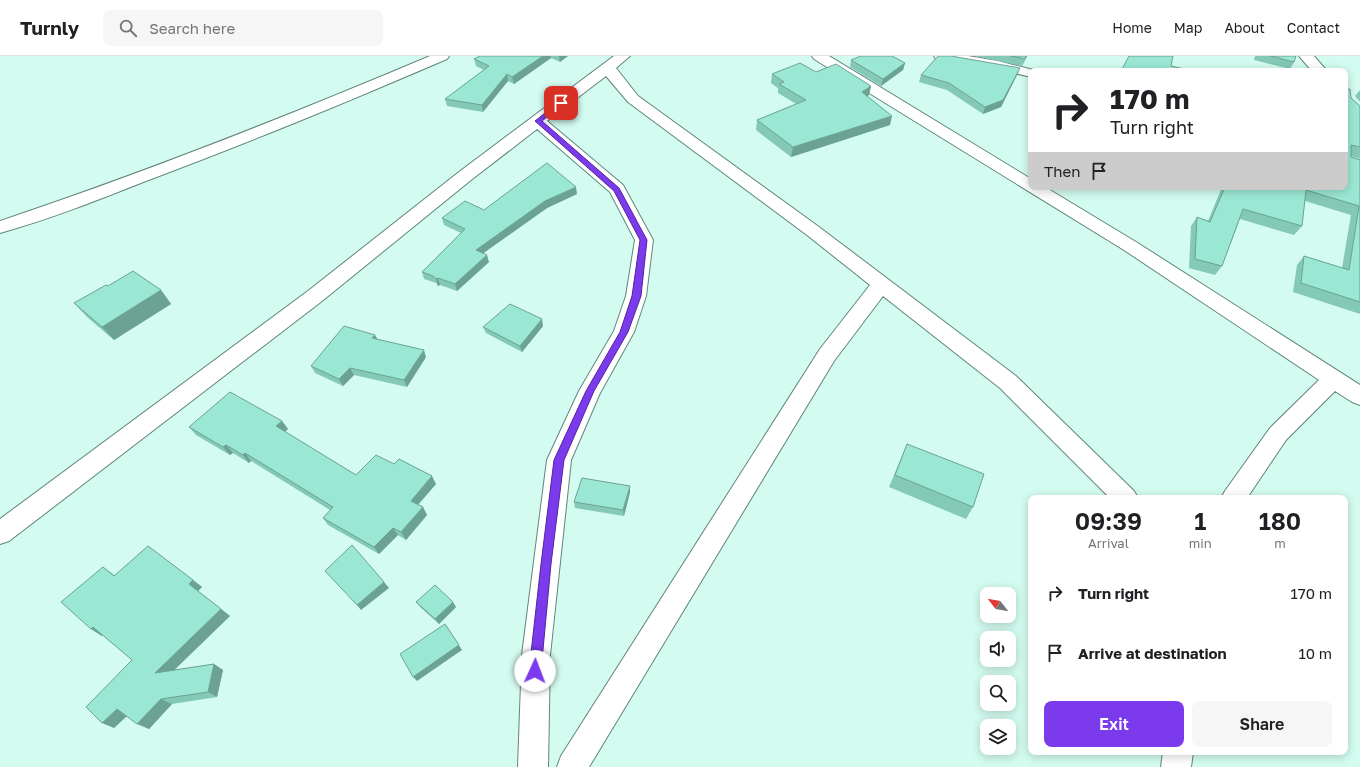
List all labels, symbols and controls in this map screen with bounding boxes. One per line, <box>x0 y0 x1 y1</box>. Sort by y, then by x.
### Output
search box <box>103 10 383 46</box>
text: Turnly <box>20 16 79 39</box>
icon: search <box>117 17 139 39</box>
text: Search here <box>149 19 235 37</box>
text: Home <box>1112 19 1152 36</box>
text: Map <box>1174 19 1202 36</box>
text: About <box>1224 19 1265 36</box>
text: Contact <box>1287 19 1340 36</box>
text: 170 m <box>1110 82 1189 115</box>
icon: right <box>1044 84 1096 136</box>
pin <box>544 86 578 120</box>
icon: arrive <box>550 92 572 114</box>
text: Turn right <box>1110 116 1194 138</box>
icon: arrive <box>1088 160 1110 182</box>
text: Then <box>1044 162 1080 180</box>
text: 09:39 <box>1075 506 1142 535</box>
text: 1 <box>1194 506 1206 535</box>
text: 180 <box>1259 506 1301 535</box>
text: Arrival <box>1088 535 1129 551</box>
text: min <box>1189 535 1212 551</box>
text: m <box>1274 535 1286 551</box>
icon: right <box>1044 582 1066 604</box>
text: Turn right <box>1078 584 1149 602</box>
text: 170 m <box>1290 584 1332 602</box>
north arrow <box>980 587 1016 623</box>
map controls <box>980 587 1016 755</box>
button: sound <box>980 631 1016 667</box>
icon: arrive <box>1044 642 1066 664</box>
text: Arrive at destination <box>1078 644 1227 662</box>
text: 10 m <box>1298 644 1332 662</box>
position arrow <box>514 650 556 692</box>
button: search <box>980 675 1016 711</box>
button: Exit <box>1044 701 1184 747</box>
button: Share <box>1192 701 1332 747</box>
button: layers <box>980 719 1016 755</box>

